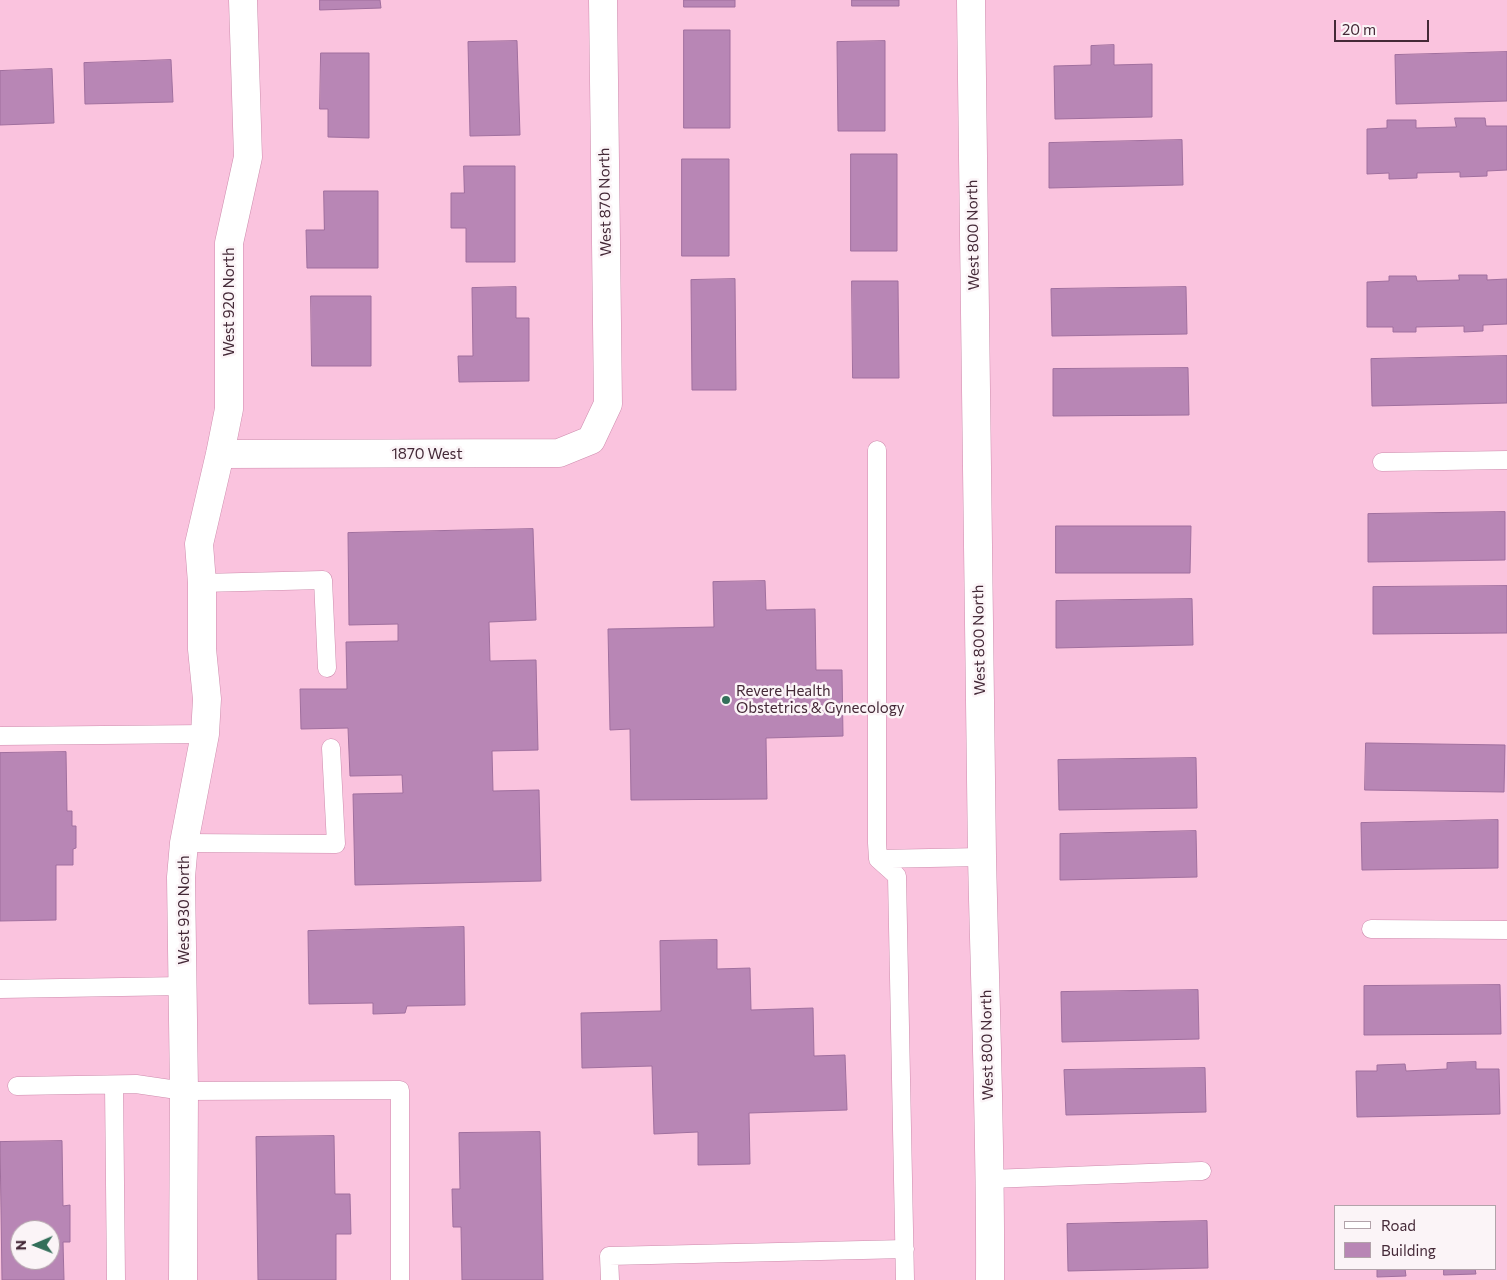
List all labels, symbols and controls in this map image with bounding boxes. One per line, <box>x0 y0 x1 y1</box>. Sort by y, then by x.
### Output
scale bar <box>1337 10 1432 42</box>
text: 20 m <box>1342 20 1376 38</box>
street label: West 870 North <box>595 148 615 256</box>
street label: West 800 North <box>963 180 983 290</box>
street label: West 920 North <box>220 248 238 356</box>
street label: 1870 West <box>391 445 463 463</box>
street label: West 800 North <box>969 585 989 695</box>
place label: Revere Health Obstetrics & Gynecology <box>736 682 905 717</box>
marker: Revere Health Obstetrics & Gynecology <box>720 694 732 706</box>
street label: West 930 North <box>175 855 193 965</box>
street label: West 800 North <box>977 990 997 1100</box>
legend <box>1334 1205 1497 1270</box>
text: Road <box>1381 1216 1416 1234</box>
north arrow <box>10 1220 60 1270</box>
text: N <box>12 1240 29 1251</box>
text: Building <box>1381 1241 1436 1259</box>

